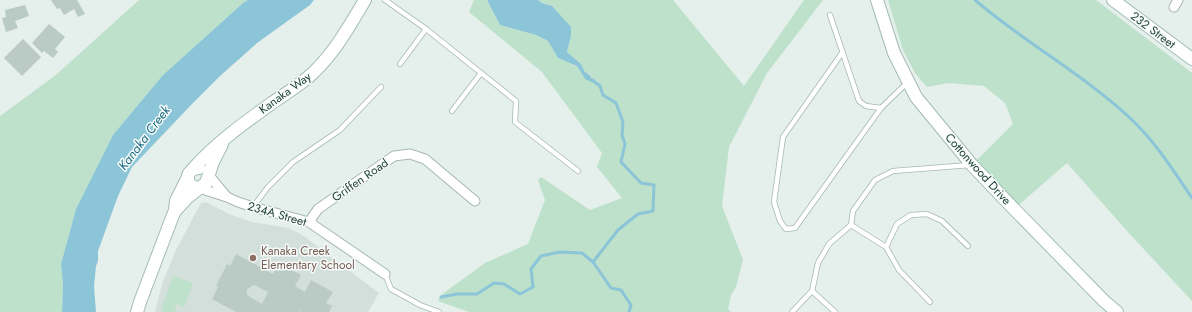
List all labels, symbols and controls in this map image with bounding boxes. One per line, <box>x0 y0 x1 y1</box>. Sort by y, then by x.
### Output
street label: 232 Street <box>1127 7 1179 53</box>
street label: Kanaka Way <box>255 67 316 118</box>
water label: Kanaka Creek <box>114 102 175 174</box>
street label: Cottonwood Drive <box>941 129 1015 209</box>
street label: Griffen Road <box>328 154 392 206</box>
street label: 234A Street <box>245 197 309 231</box>
place label: Kanaka Creek Elementary School <box>261 242 355 274</box>
marker: Kanaka Creek Elementary School <box>248 253 258 263</box>

